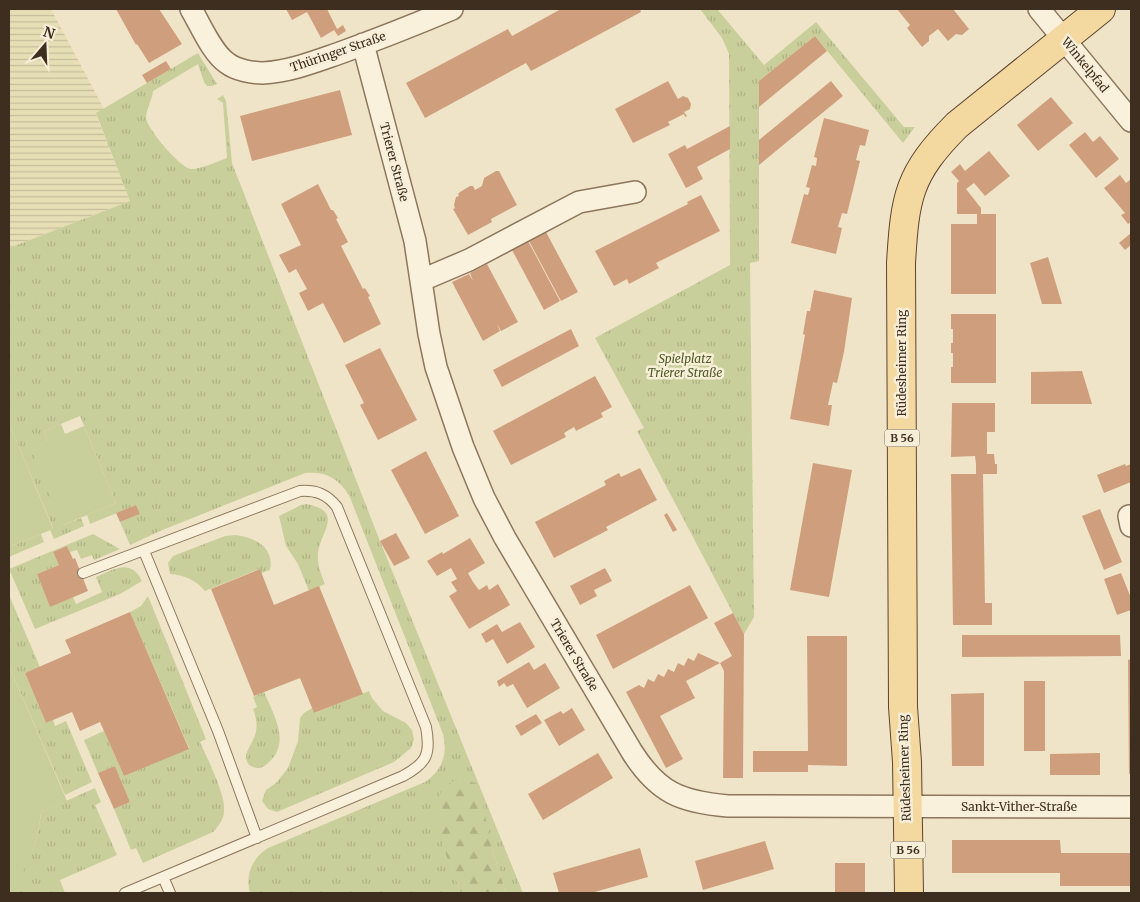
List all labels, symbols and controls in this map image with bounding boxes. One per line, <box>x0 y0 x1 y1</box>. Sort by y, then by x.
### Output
north arrow <box>20 20 70 70</box>
text: N <box>41 22 57 43</box>
street label: Thüringer Straße <box>288 28 388 75</box>
street label: Winkelpfad <box>1058 33 1112 95</box>
street label: Trierer Straße <box>377 121 412 203</box>
street label: Rüdesheimer Ring <box>894 309 909 416</box>
park label: Spielplatz Trierer Straße <box>648 351 722 380</box>
road number: B 56 <box>884 429 920 446</box>
street label: Trierer Straße <box>547 616 602 693</box>
street label: Rüdesheimer Ring <box>895 714 914 822</box>
street label: Sankt-Vither-Straße <box>961 799 1077 814</box>
road number: B 56 <box>890 842 926 858</box>

